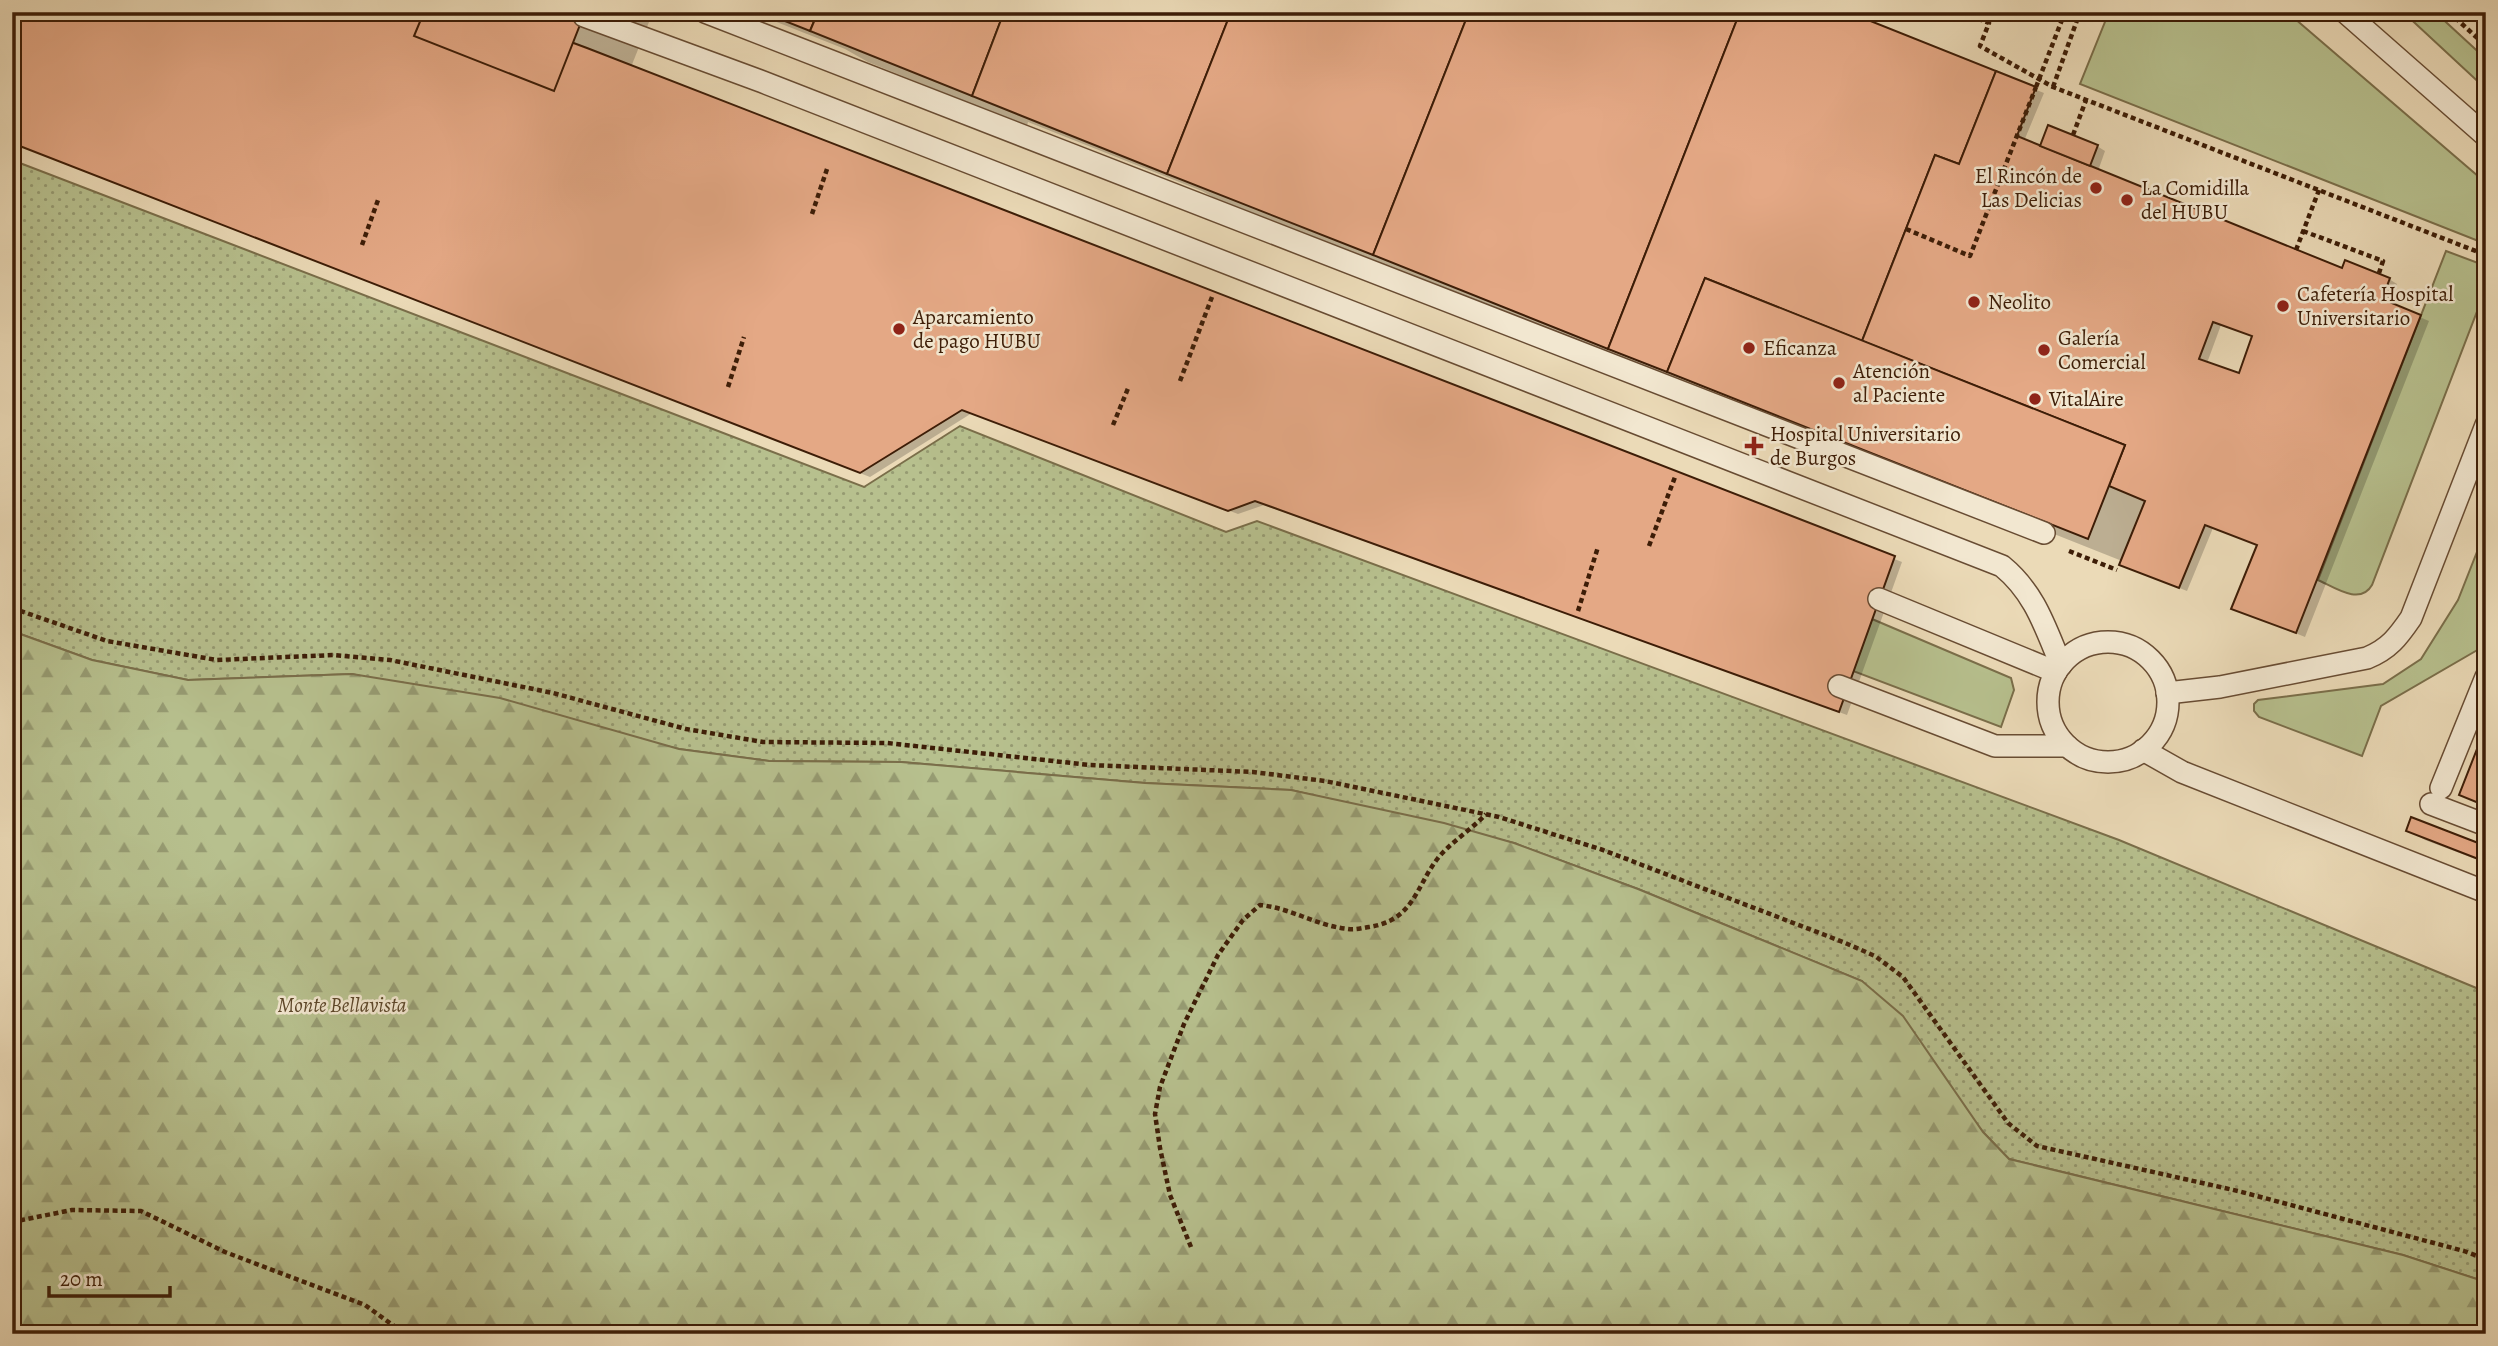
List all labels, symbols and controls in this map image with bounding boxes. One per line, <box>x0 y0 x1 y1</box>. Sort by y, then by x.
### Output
place label: El Rincón de Las Delicias <box>1975 162 2082 214</box>
place label: La Comidilla del HUBU <box>2141 174 2250 226</box>
marker: El Rincón de Las Delicias <box>2088 180 2104 196</box>
marker: La Comidilla del HUBU <box>2119 192 2135 208</box>
place label: Cafetería Hospital Universitario <box>2297 280 2453 332</box>
place label: Neolito <box>1988 288 2051 316</box>
marker: Neolito <box>1966 294 1982 310</box>
marker: Cafetería Hospital Universitario <box>2275 298 2291 314</box>
place label: Aparcamiento de pago HUBU <box>912 303 1041 355</box>
marker: Aparcamiento de pago HUBU <box>891 321 907 337</box>
place label: Galería Comercial <box>2058 324 2146 376</box>
place label: Eficanza <box>1763 334 1837 362</box>
marker: Eficanza <box>1741 340 1757 356</box>
marker: Galería Comercial <box>2036 342 2052 358</box>
place label: Atención al Paciente <box>1852 357 1945 409</box>
marker: Atención al Paciente <box>1831 375 1847 391</box>
place label: VitalAire <box>2048 385 2124 413</box>
marker: VitalAire <box>2027 391 2043 407</box>
place label: Hospital Universitario de Burgos <box>1770 420 1961 472</box>
marker: Hospital Universitario de Burgos <box>1744 436 1764 456</box>
park label: Monte Bellavista <box>278 991 407 1019</box>
scale bar <box>49 1255 170 1299</box>
text: 20 m <box>60 1265 103 1293</box>

